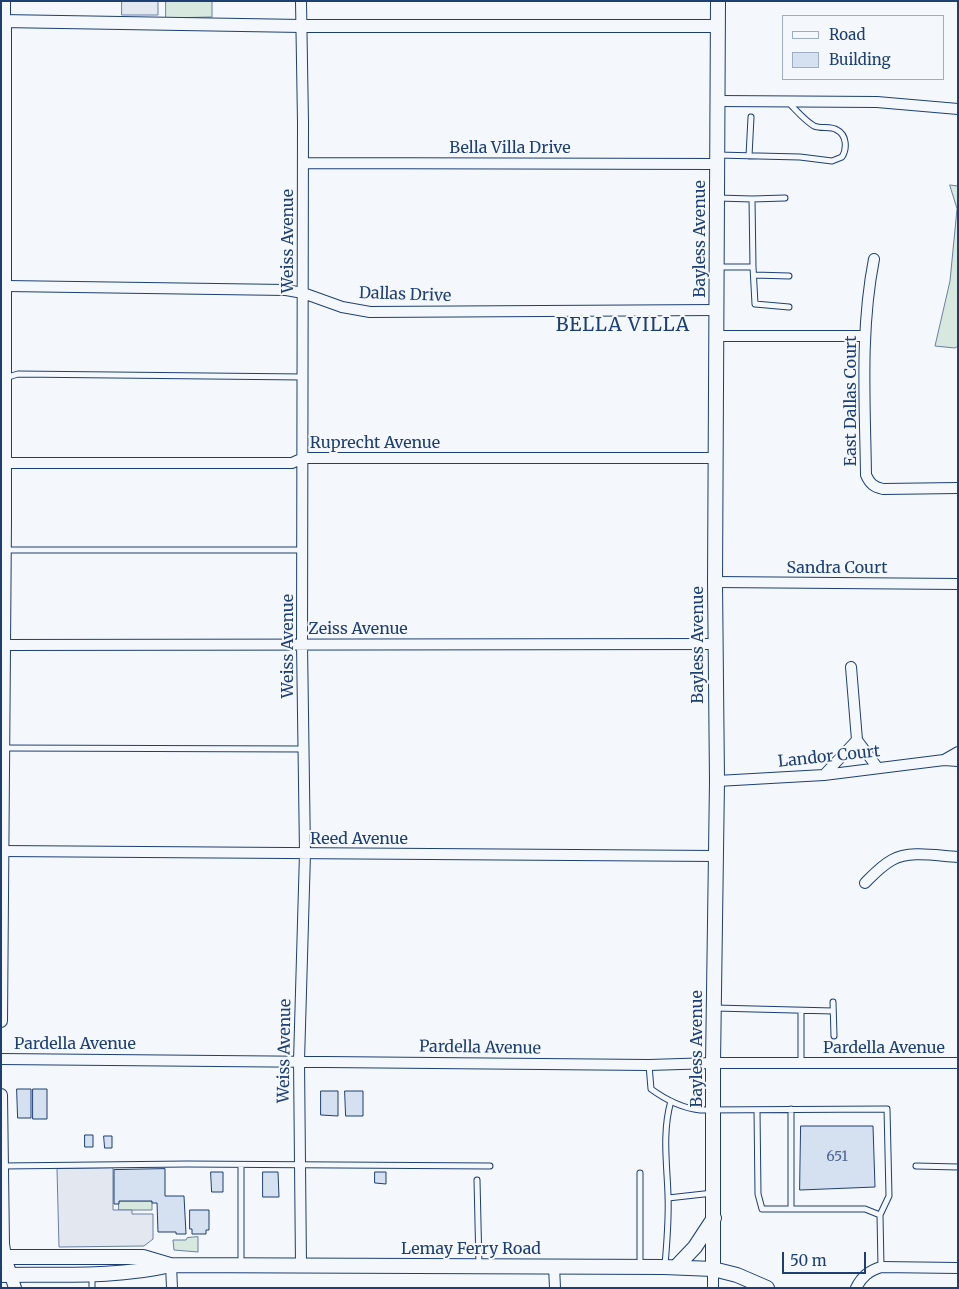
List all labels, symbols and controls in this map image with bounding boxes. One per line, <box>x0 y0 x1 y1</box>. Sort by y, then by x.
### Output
legend <box>782 15 944 80</box>
text: Road <box>829 25 865 44</box>
text: Building <box>829 50 891 69</box>
street label: Bella Villa Drive <box>449 138 571 158</box>
street label: Bayless Avenue <box>690 180 710 298</box>
street label: Weiss Avenue <box>278 189 298 293</box>
street label: Dallas Drive <box>358 284 452 306</box>
district label: BELLA VILLA <box>554 315 692 337</box>
street label: East Dallas Court <box>841 335 861 467</box>
street label: Ruprecht Avenue <box>310 433 440 453</box>
street label: Sandra Court <box>787 558 887 578</box>
street label: Bayless Avenue <box>688 586 708 704</box>
street label: Weiss Avenue <box>278 594 298 698</box>
street label: Zeiss Avenue <box>308 619 408 639</box>
street label: Landor Court <box>777 742 881 772</box>
street label: Reed Avenue <box>310 829 408 849</box>
street label: Bayless Avenue <box>687 990 707 1108</box>
street label: Weiss Avenue <box>274 999 296 1103</box>
street label: Pardella Avenue <box>14 1034 136 1054</box>
street label: Pardella Avenue <box>419 1037 541 1059</box>
street label: Pardella Avenue <box>823 1038 945 1058</box>
house number: 651 <box>826 1149 848 1165</box>
street label: Lemay Ferry Road <box>401 1239 541 1259</box>
scale bar <box>784 1242 868 1274</box>
text: 50 m <box>790 1251 827 1270</box>

